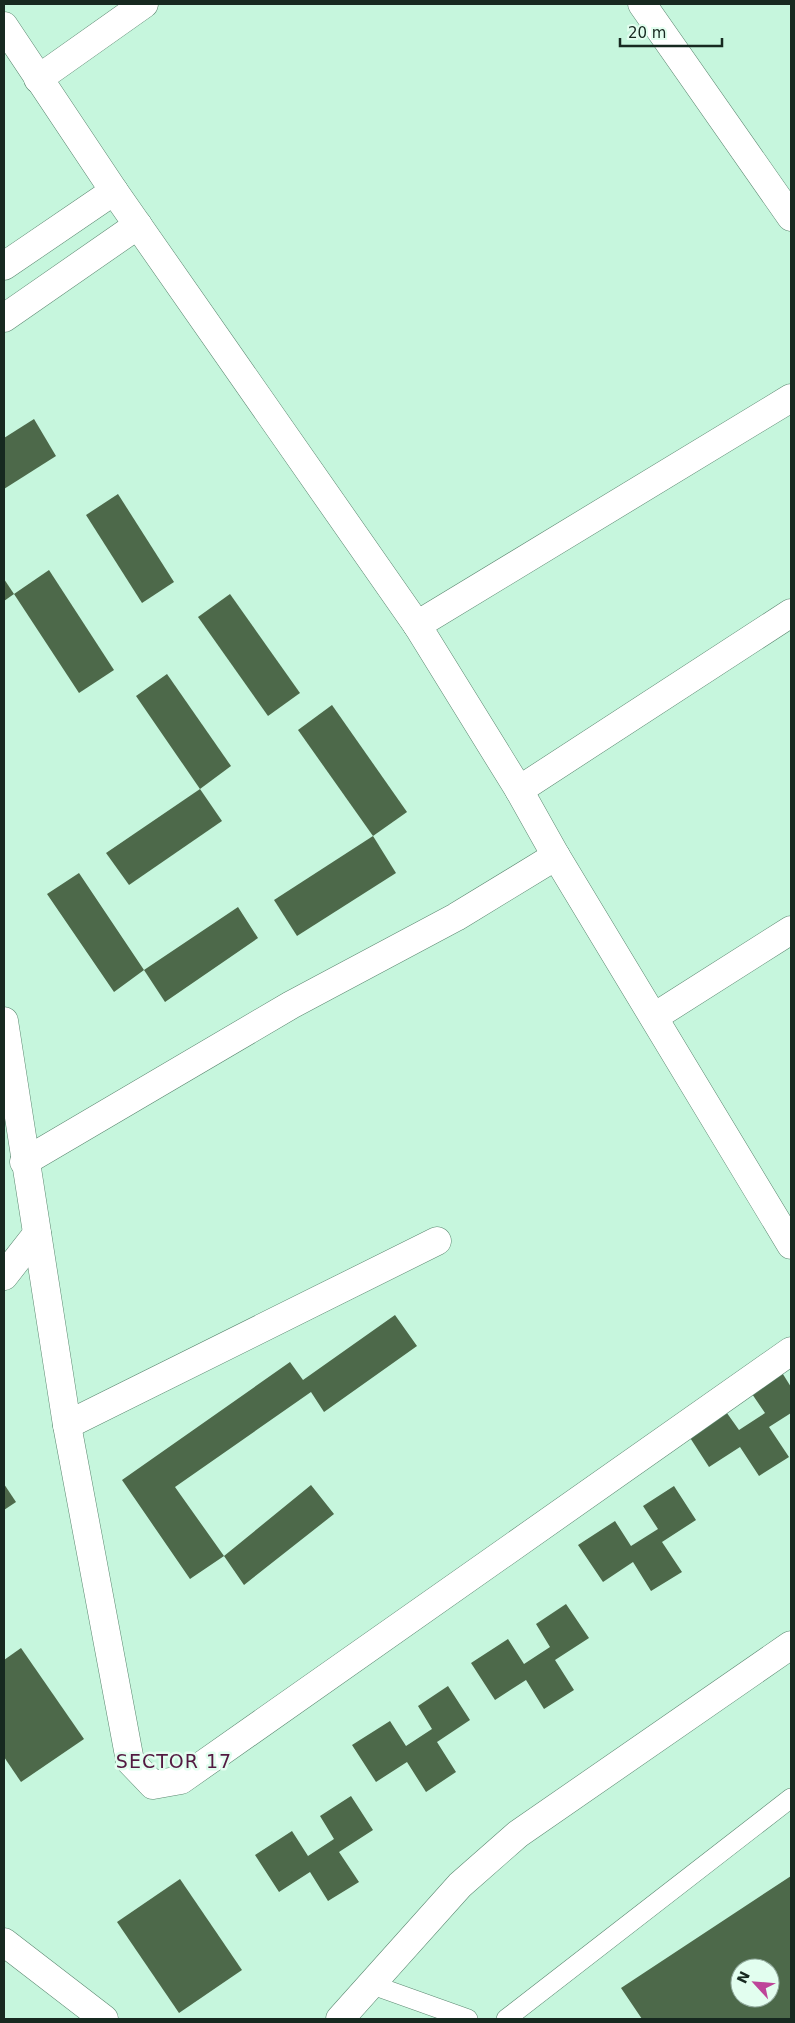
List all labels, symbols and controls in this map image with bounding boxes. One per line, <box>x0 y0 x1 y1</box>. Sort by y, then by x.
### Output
scale bar <box>620 15 722 47</box>
text: 20 m <box>628 24 666 42</box>
district label: SECTOR 17 <box>116 1750 232 1772</box>
north arrow <box>730 1958 780 2008</box>
text: N <box>734 1969 753 1986</box>

